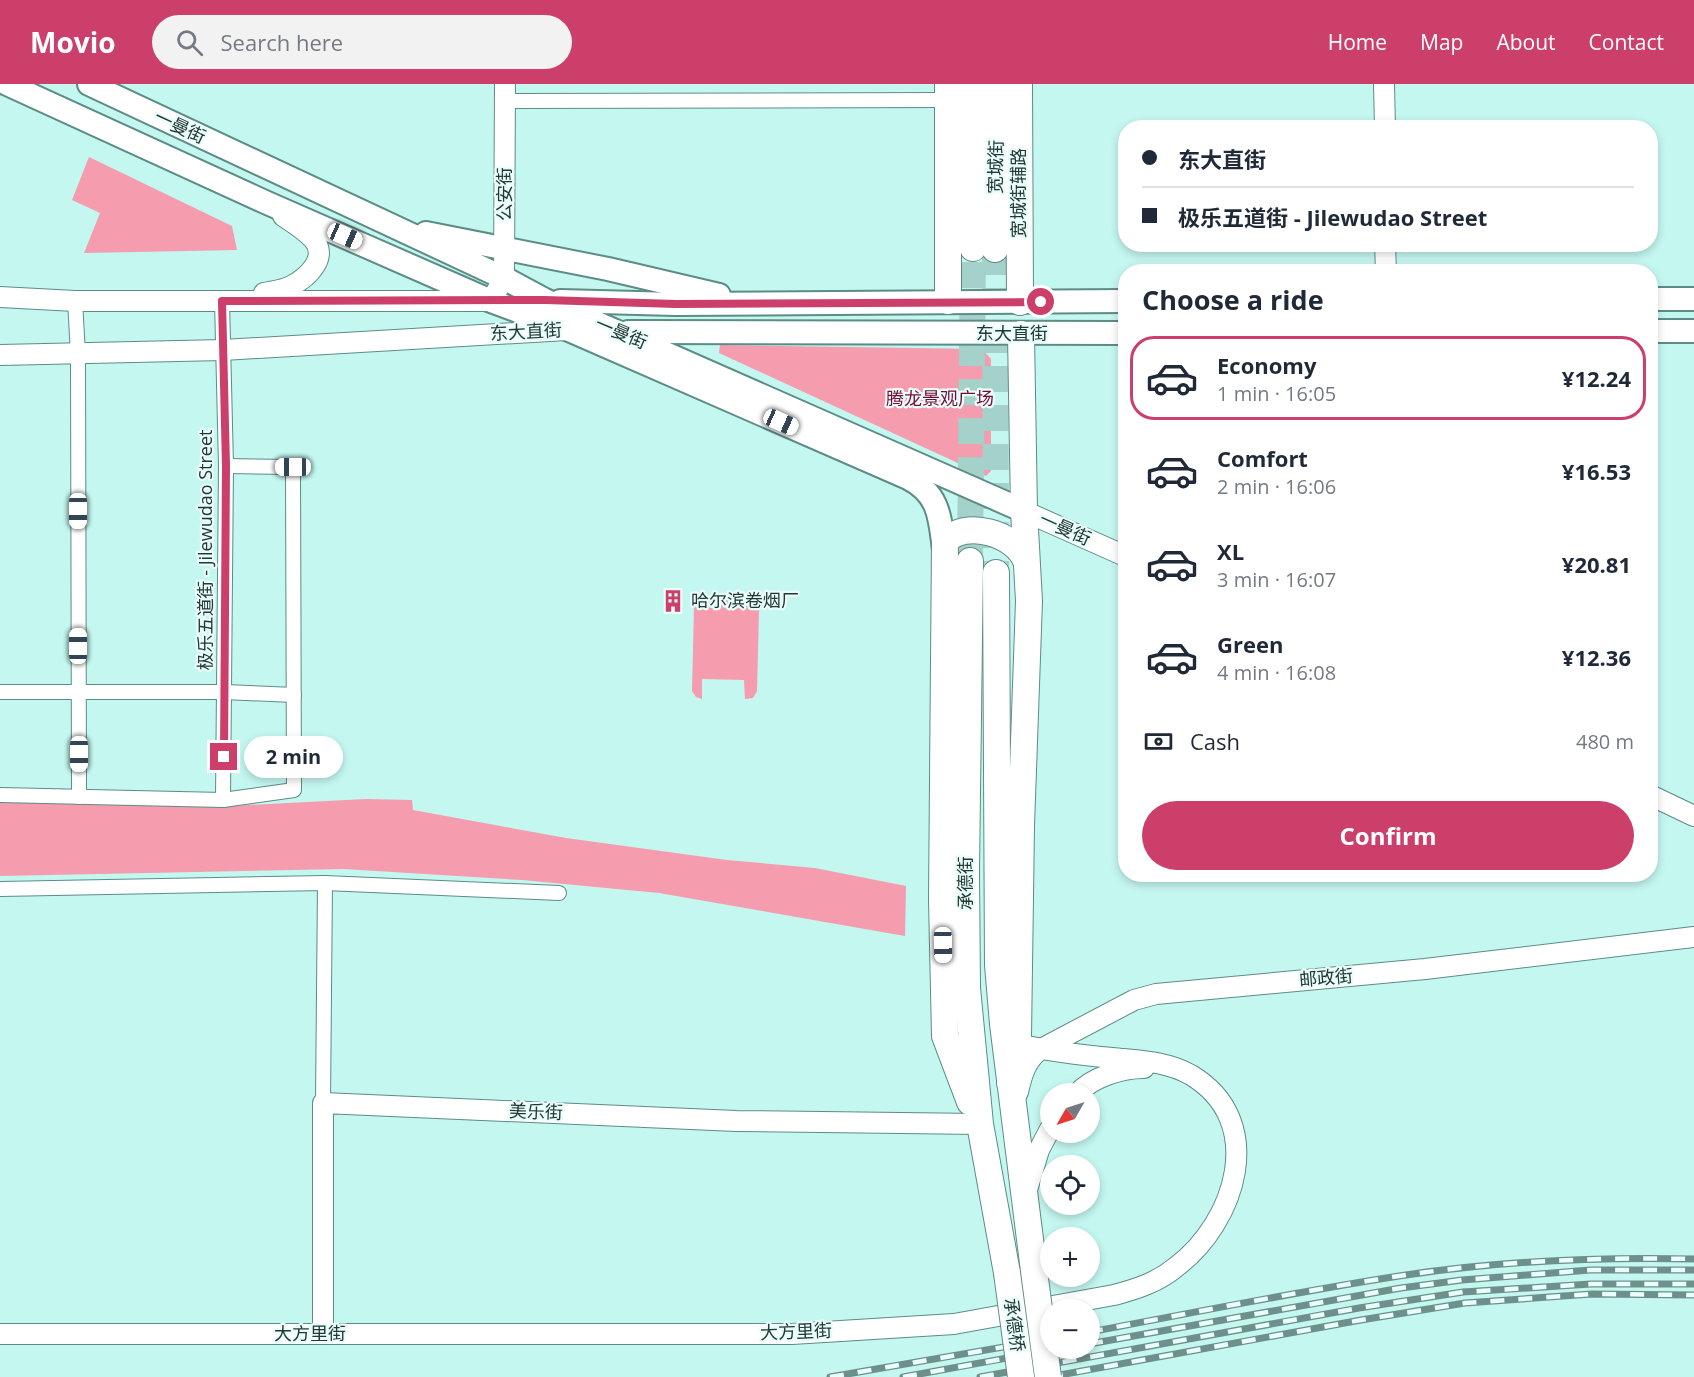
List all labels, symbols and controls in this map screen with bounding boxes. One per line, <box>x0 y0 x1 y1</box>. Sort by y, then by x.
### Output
search box <box>152 15 572 69</box>
text: Movio <box>30 23 116 61</box>
icon: search <box>173 26 206 59</box>
text: Search here <box>221 27 343 57</box>
text: Home <box>1328 28 1387 56</box>
text: Map <box>1420 28 1463 56</box>
text: About <box>1496 28 1556 56</box>
text: Contact <box>1589 28 1664 56</box>
street label: 一曼街 <box>151 104 210 148</box>
street label: 宽城街 <box>983 140 1007 194</box>
text: 东大直街 <box>1178 144 1266 174</box>
street label: 宽城街辅路 <box>1006 148 1030 238</box>
street label: 公安街 <box>492 167 516 221</box>
text: 极乐五道街 - Jilewudao Street <box>1178 202 1487 232</box>
car <box>325 220 365 252</box>
text: Choose a ride <box>1142 281 1324 318</box>
route start <box>1027 288 1054 315</box>
street label: 一曼街 <box>592 310 651 354</box>
street label: 东大直街 <box>489 317 563 345</box>
street label: 东大直街 <box>976 321 1048 345</box>
text: Economy <box>1217 350 1316 380</box>
icon: car <box>1145 351 1199 405</box>
text: ¥12.24 <box>1562 363 1631 393</box>
text: 1 min · 16:05 <box>1217 380 1336 407</box>
park label: 腾龙景观广场 <box>886 386 994 410</box>
car <box>761 406 801 438</box>
street label: 极乐五道街 - Jilewudao Street <box>193 430 217 670</box>
text: Comfort <box>1217 443 1308 473</box>
icon: car <box>1145 444 1199 498</box>
text: ¥16.53 <box>1562 456 1631 486</box>
car <box>275 458 311 476</box>
text: 2 min · 16:06 <box>1217 473 1336 500</box>
car <box>69 493 87 529</box>
street label: 一曼街 <box>1036 506 1095 550</box>
text: XL <box>1217 536 1244 566</box>
icon: car <box>1145 537 1199 591</box>
text: ¥20.81 <box>1562 549 1631 579</box>
text: 3 min · 16:07 <box>1217 566 1336 593</box>
building icon: 哈尔滨卷烟厂 <box>660 588 686 614</box>
place label: 哈尔滨卷烟厂 <box>691 588 799 612</box>
car <box>69 628 87 664</box>
text: Green <box>1217 629 1283 659</box>
icon: car <box>1145 630 1199 684</box>
text: ¥12.36 <box>1562 642 1631 672</box>
text: 4 min · 16:08 <box>1217 659 1336 686</box>
icon: cash <box>1142 725 1175 758</box>
text: Cash <box>1190 726 1240 756</box>
text: 480 m <box>1576 728 1634 755</box>
car <box>70 736 88 772</box>
callout: 2 min <box>245 736 344 778</box>
route end <box>210 743 237 770</box>
text: 2 min <box>266 743 321 770</box>
button: Confirm <box>1142 801 1634 870</box>
street label: 承德街 <box>953 856 977 910</box>
car <box>934 927 952 963</box>
street label: 邮政街 <box>1298 963 1354 991</box>
north arrow <box>1040 1083 1100 1143</box>
map controls <box>1040 1083 1100 1359</box>
street label: 美乐街 <box>509 1098 563 1124</box>
button: locate <box>1040 1155 1100 1215</box>
button: + <box>1040 1227 1100 1287</box>
street label: 承德桥 <box>999 1296 1031 1353</box>
button: − <box>1040 1299 1100 1359</box>
street label: 大方里街 <box>760 1318 832 1344</box>
street label: 大方里街 <box>274 1321 346 1345</box>

